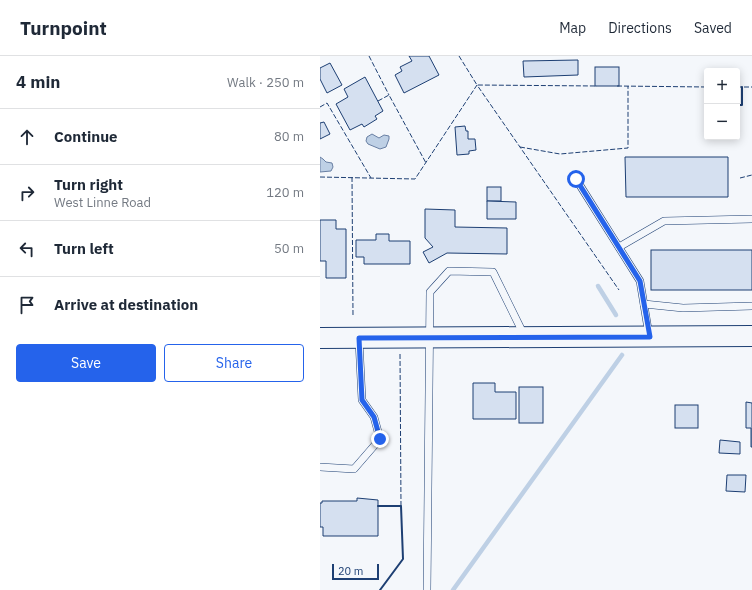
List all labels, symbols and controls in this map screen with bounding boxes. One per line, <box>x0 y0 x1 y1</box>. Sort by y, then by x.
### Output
text: Turnpoint <box>20 16 107 40</box>
text: Map <box>559 19 586 37</box>
text: Directions <box>608 19 672 37</box>
text: Saved <box>694 19 732 37</box>
map controls <box>704 68 740 140</box>
button: + <box>704 68 740 104</box>
text: 4 min <box>16 71 60 93</box>
text: Walk · 250 m <box>227 74 304 91</box>
button: − <box>704 104 740 140</box>
icon: ahead <box>16 126 38 148</box>
text: Continue <box>54 127 118 146</box>
text: 80 m <box>274 128 304 145</box>
route start <box>567 170 585 188</box>
text: Turn right <box>54 175 123 194</box>
icon: right <box>16 182 38 204</box>
text: 120 m <box>266 184 304 201</box>
text: West Linne Road <box>54 194 151 211</box>
icon: left <box>16 238 38 260</box>
text: Turn left <box>54 239 114 258</box>
text: 50 m <box>274 240 304 257</box>
icon: arrive <box>16 294 38 316</box>
text: Arrive at destination <box>54 295 198 314</box>
button: Save <box>16 344 156 382</box>
button: Share <box>164 344 304 382</box>
route end <box>371 430 389 448</box>
scale bar <box>332 562 379 581</box>
text: 20 m <box>338 564 363 578</box>

